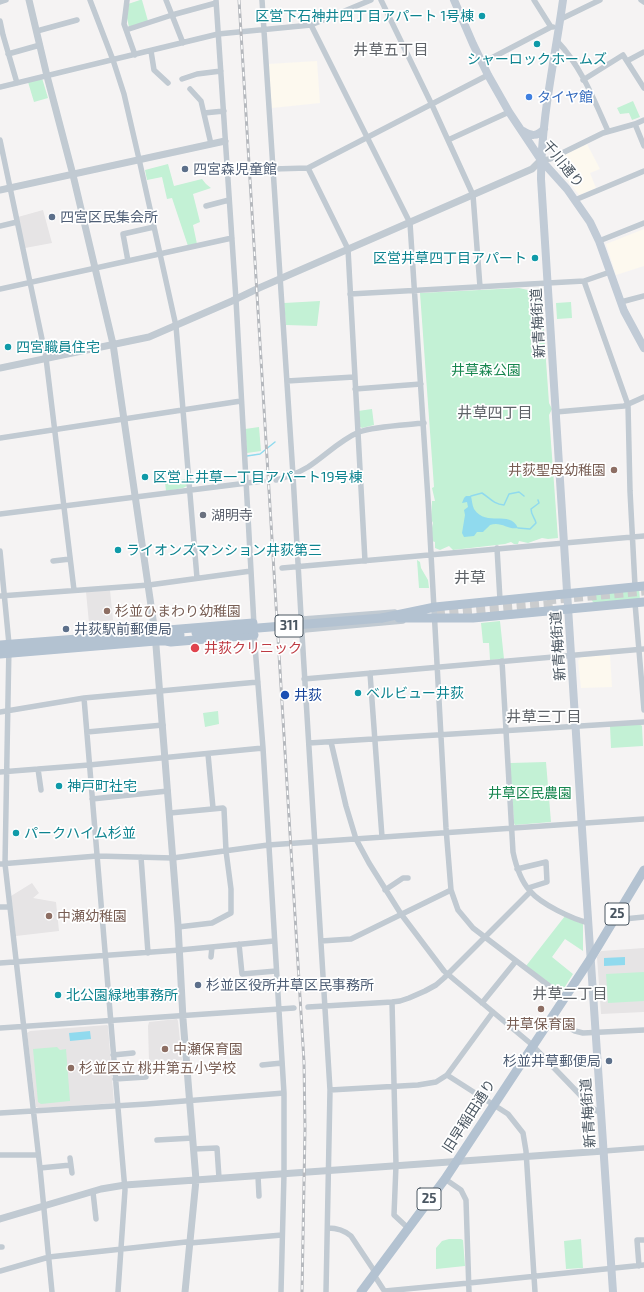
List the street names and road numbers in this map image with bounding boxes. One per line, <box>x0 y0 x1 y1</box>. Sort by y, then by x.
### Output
street label: 千川通り <box>539 137 587 191</box>
street label: 新青梅街道 <box>528 288 548 358</box>
street label: 新青梅街道 <box>547 610 569 682</box>
road number: 311 <box>275 615 303 637</box>
road number: 25 <box>605 903 629 925</box>
street label: 旧早稲田通り <box>439 1076 499 1156</box>
street label: 新青梅街道 <box>577 1077 599 1149</box>
road number: 25 <box>417 1188 441 1210</box>

